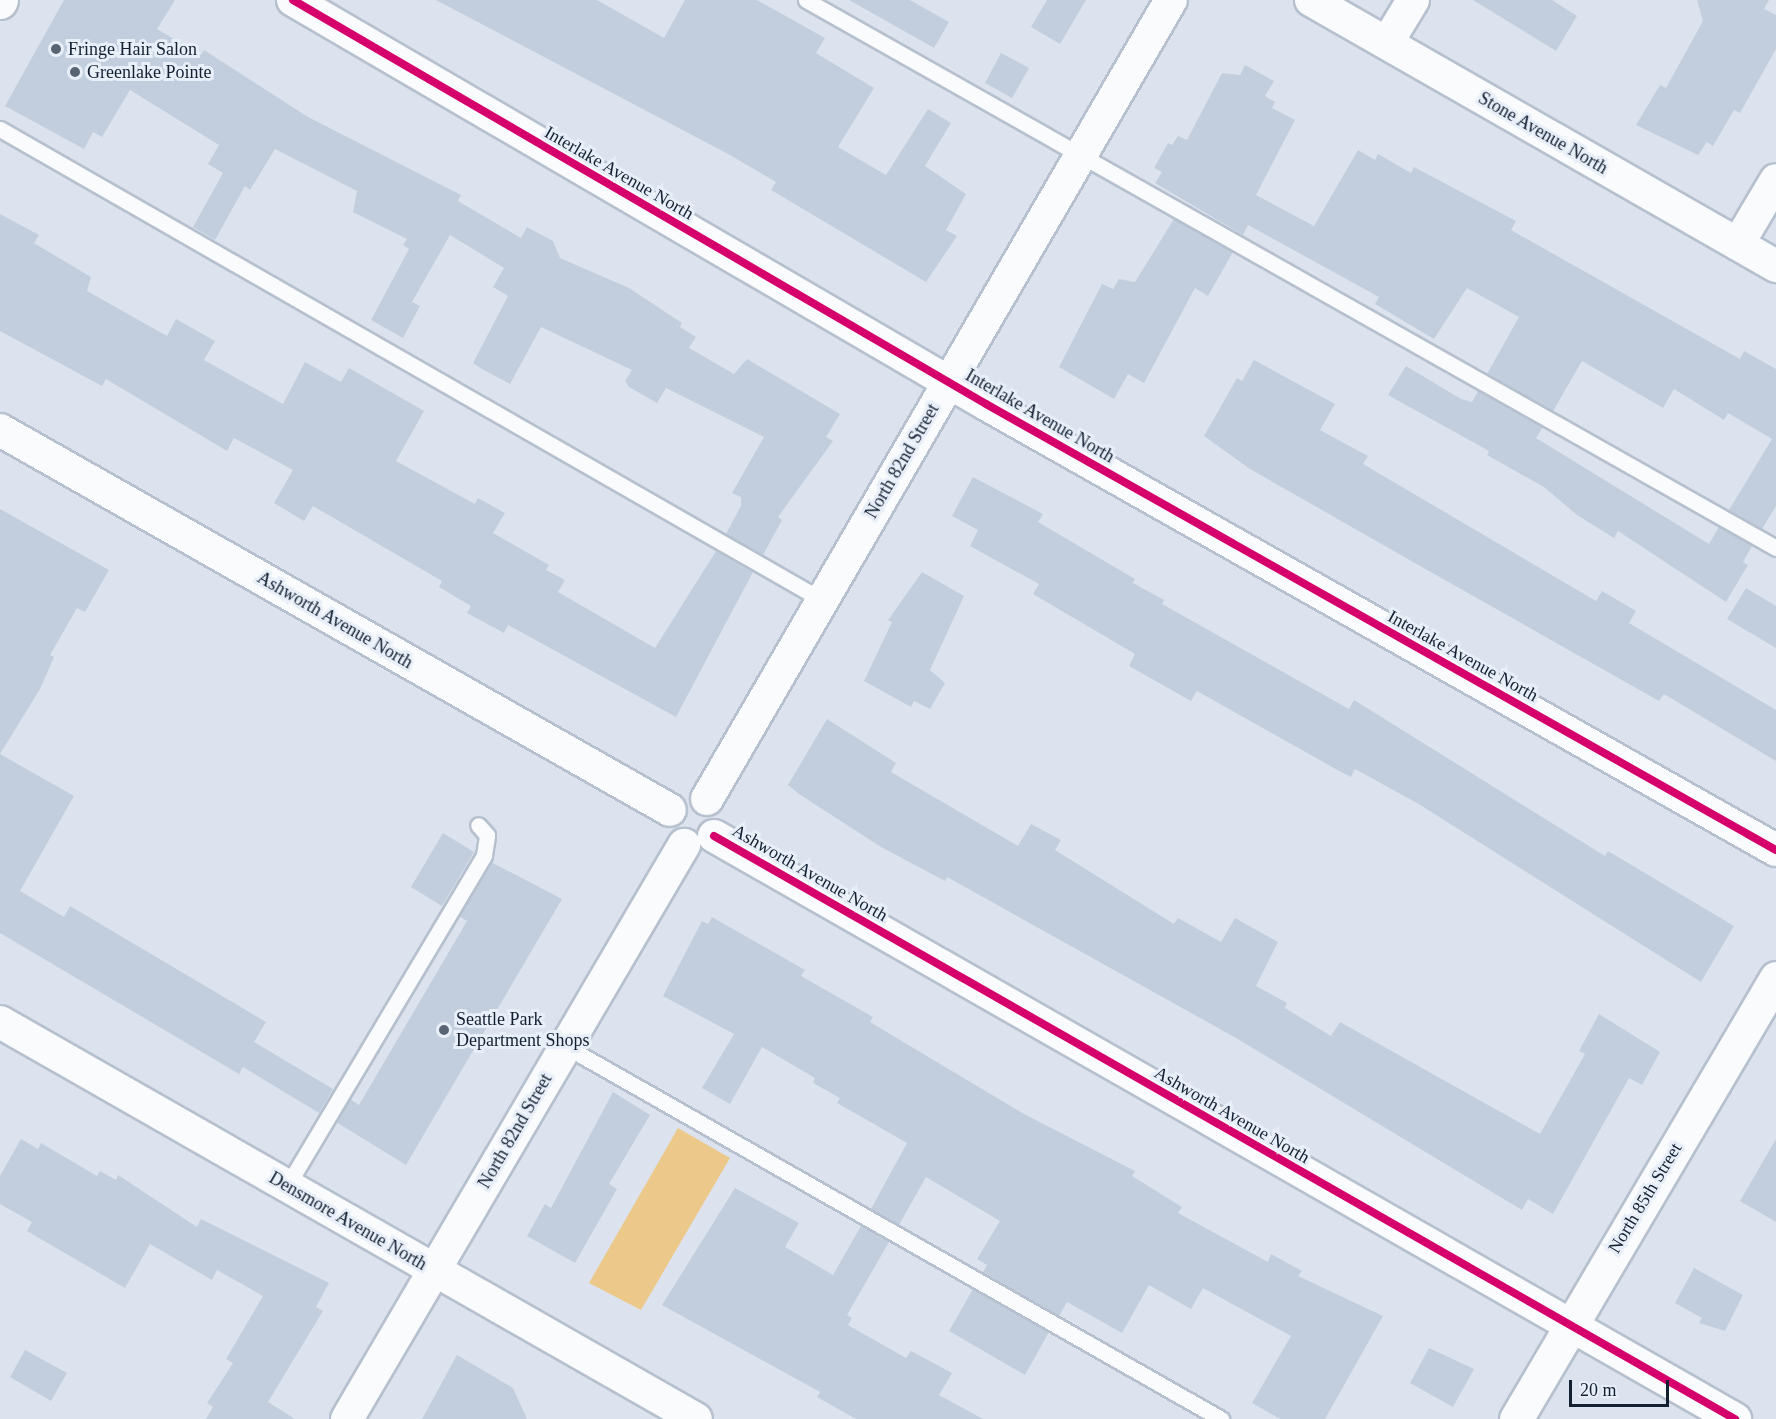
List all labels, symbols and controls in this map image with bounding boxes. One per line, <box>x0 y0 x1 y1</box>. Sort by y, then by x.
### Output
place label: Fringe Hair Salon <box>68 38 197 60</box>
marker: Fringe Hair Salon <box>49 42 63 56</box>
place label: Greenlake Pointe <box>87 61 211 83</box>
marker: Greenlake Pointe <box>68 65 82 79</box>
street label: Stone Avenue North <box>1474 87 1612 179</box>
street label: Interlake Avenue North <box>540 121 698 225</box>
street label: Interlake Avenue North <box>961 364 1119 468</box>
street label: North 82nd Street <box>860 400 944 522</box>
street label: Ashworth Avenue North <box>253 566 417 674</box>
street label: Interlake Avenue North <box>1384 605 1542 707</box>
street label: Ashworth Avenue North <box>728 819 892 927</box>
place label: Seattle Park Department Shops <box>456 1009 589 1052</box>
marker: Seattle Park Department Shops <box>437 1023 451 1037</box>
street label: Ashworth Avenue North <box>1150 1061 1314 1169</box>
street label: North 82nd Street <box>473 1070 557 1192</box>
street label: North 85th Street <box>1604 1139 1686 1257</box>
street label: Densmore Avenue North <box>265 1167 431 1275</box>
scale bar <box>1572 1368 1672 1406</box>
text: 20 m <box>1580 1380 1617 1400</box>

